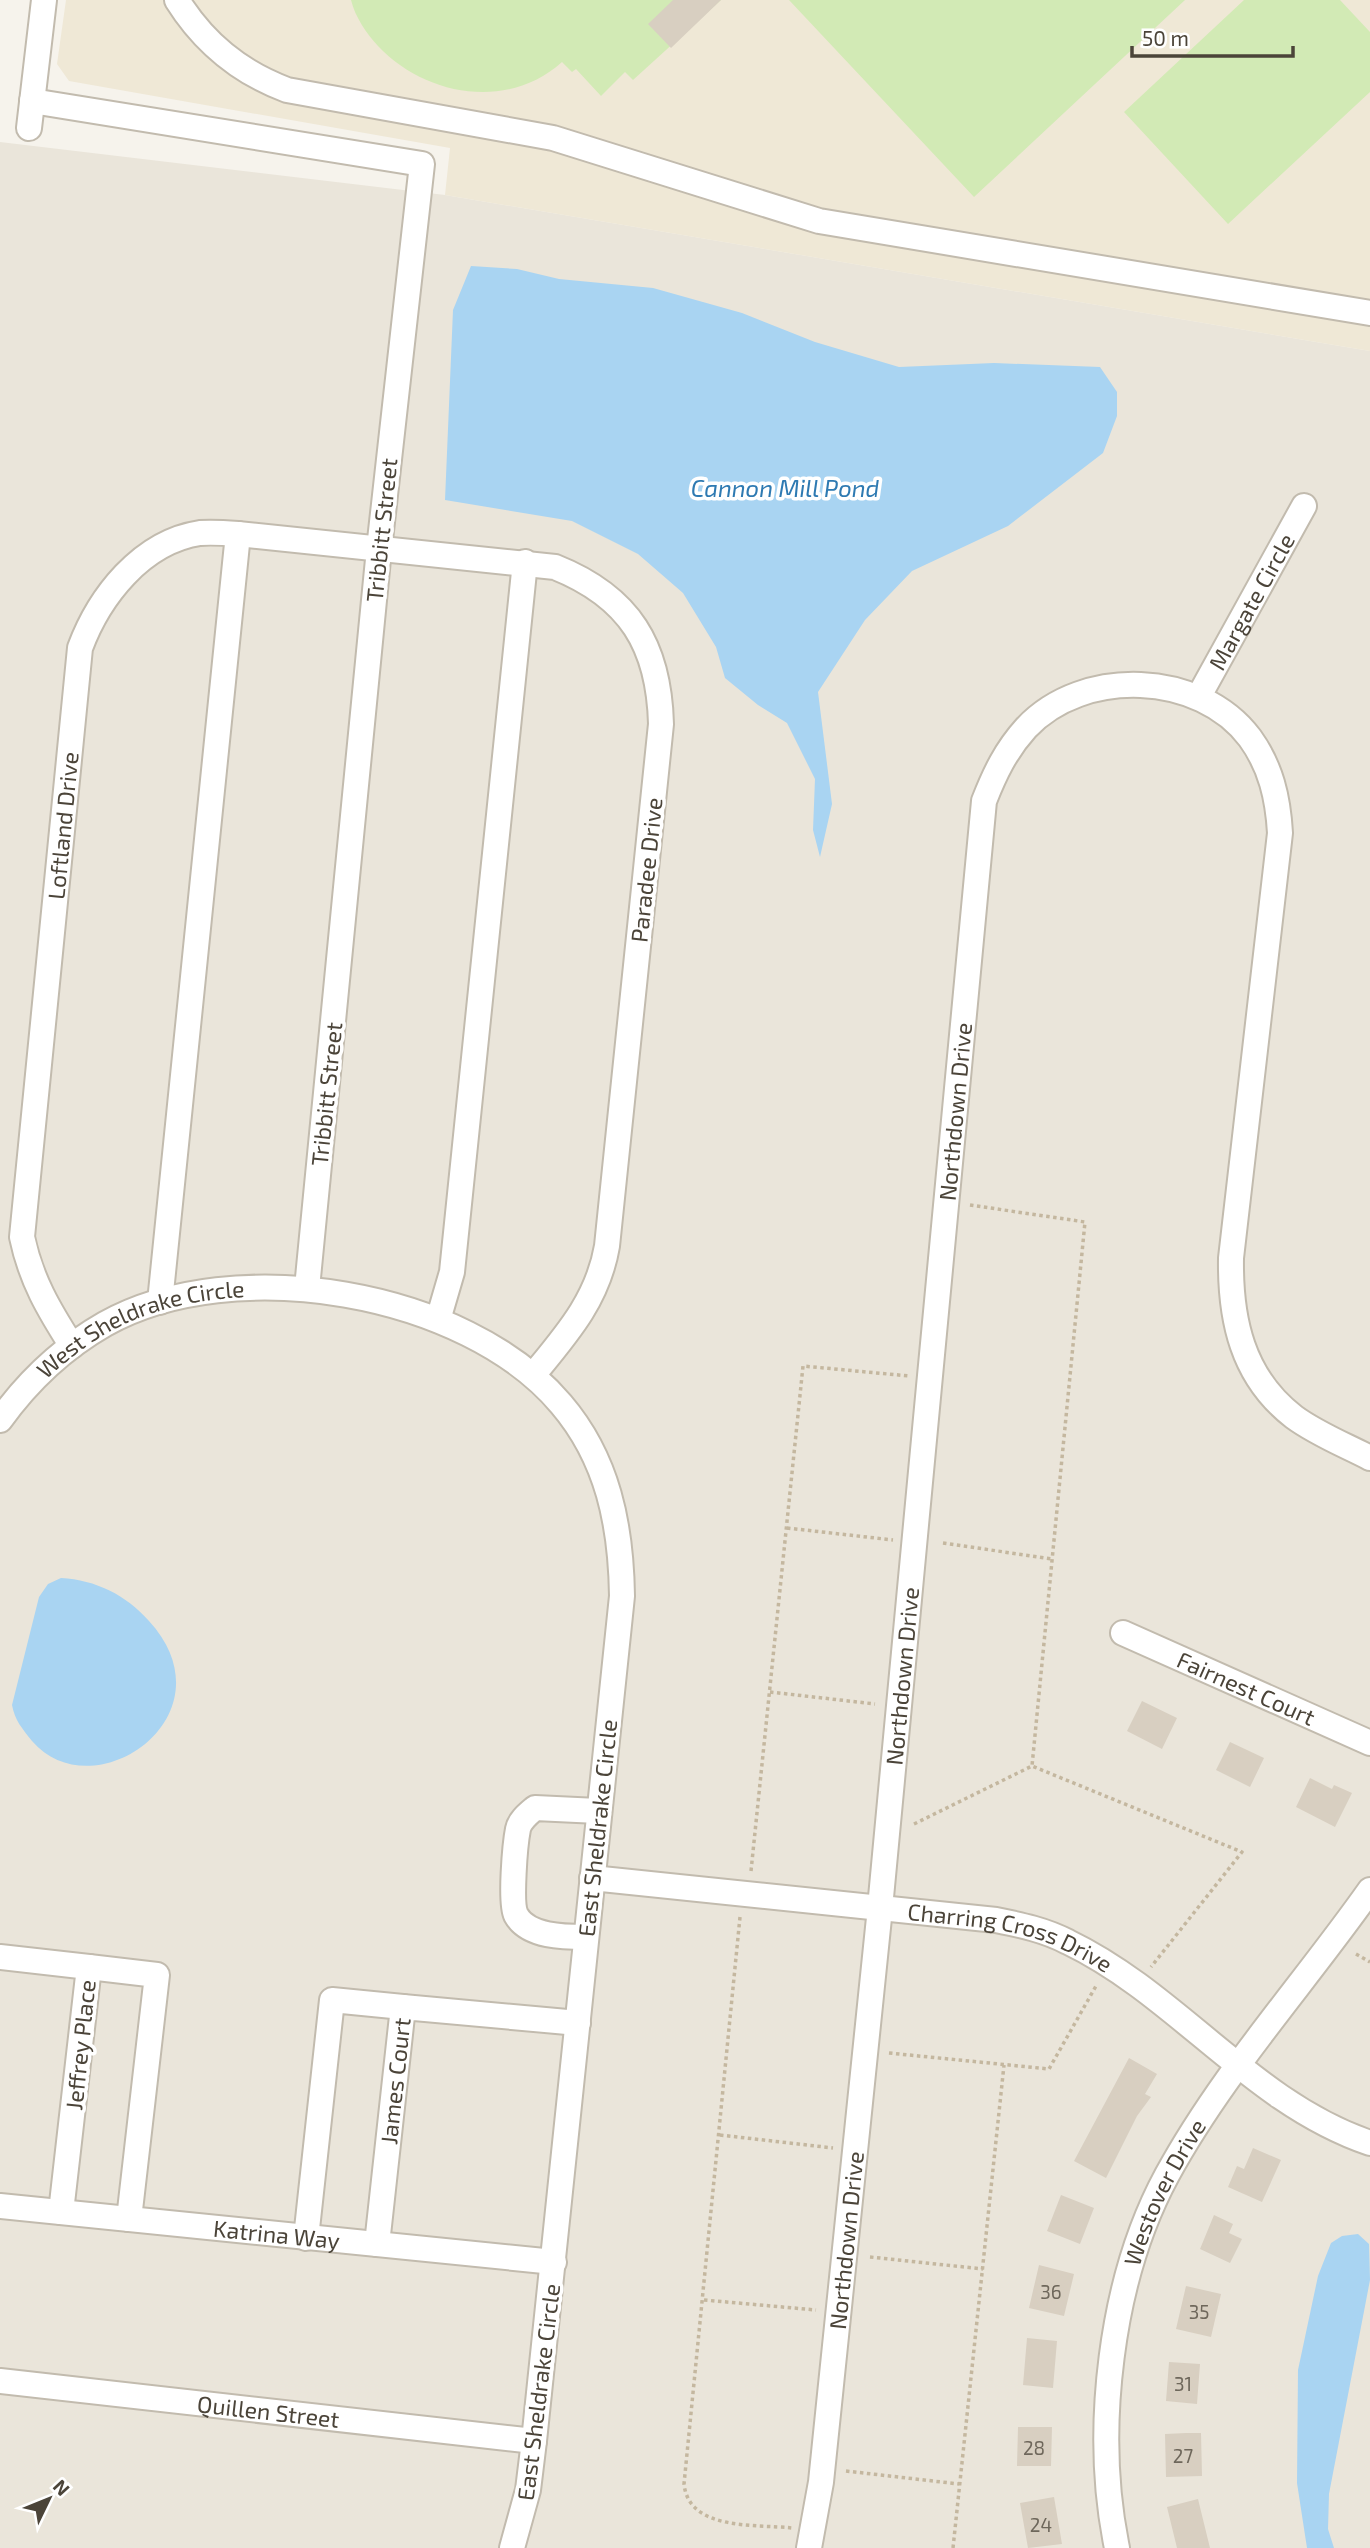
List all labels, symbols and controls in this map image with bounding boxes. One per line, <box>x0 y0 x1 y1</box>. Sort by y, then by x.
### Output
scale bar <box>1132 14 1293 58</box>
text: 50 m <box>1142 25 1189 50</box>
street label: Tribbitt Street <box>360 456 403 603</box>
water label: Cannon Mill Pond <box>691 473 880 502</box>
street label: Margate Circle <box>1202 528 1300 675</box>
street label: Loftland Drive <box>41 751 84 901</box>
street label: Paradee Drive <box>624 796 668 944</box>
street label: Tribbitt Street <box>305 1020 348 1167</box>
street label: Northdown Drive <box>933 1021 977 1202</box>
street label: West Sheldrake Circle <box>30 1274 245 1383</box>
street label: Northdown Drive <box>879 1586 924 1767</box>
street label: Fairnest Court <box>1173 1645 1320 1731</box>
street label: East Sheldrake Circle <box>572 1718 622 1938</box>
street label: Charring Cross Drive <box>906 1897 1118 1978</box>
street label: Jeffrey Place <box>59 1978 101 2112</box>
street label: James Court <box>374 2016 416 2146</box>
street label: Westover Drive <box>1117 2114 1211 2269</box>
street label: Northdown Drive <box>823 2150 869 2331</box>
street label: Katrina Way <box>212 2214 341 2254</box>
house number: 36 <box>1040 2280 1062 2303</box>
street label: East Sheldrake Circle <box>511 2282 565 2502</box>
house number: 35 <box>1189 2300 1209 2323</box>
house number: 31 <box>1174 2372 1192 2395</box>
street label: Quillen Street <box>196 2389 341 2433</box>
house number: 28 <box>1023 2436 1045 2459</box>
house number: 27 <box>1173 2444 1193 2467</box>
north arrow <box>14 2464 84 2534</box>
text: N <box>49 2474 75 2500</box>
house number: 24 <box>1030 2513 1052 2536</box>

